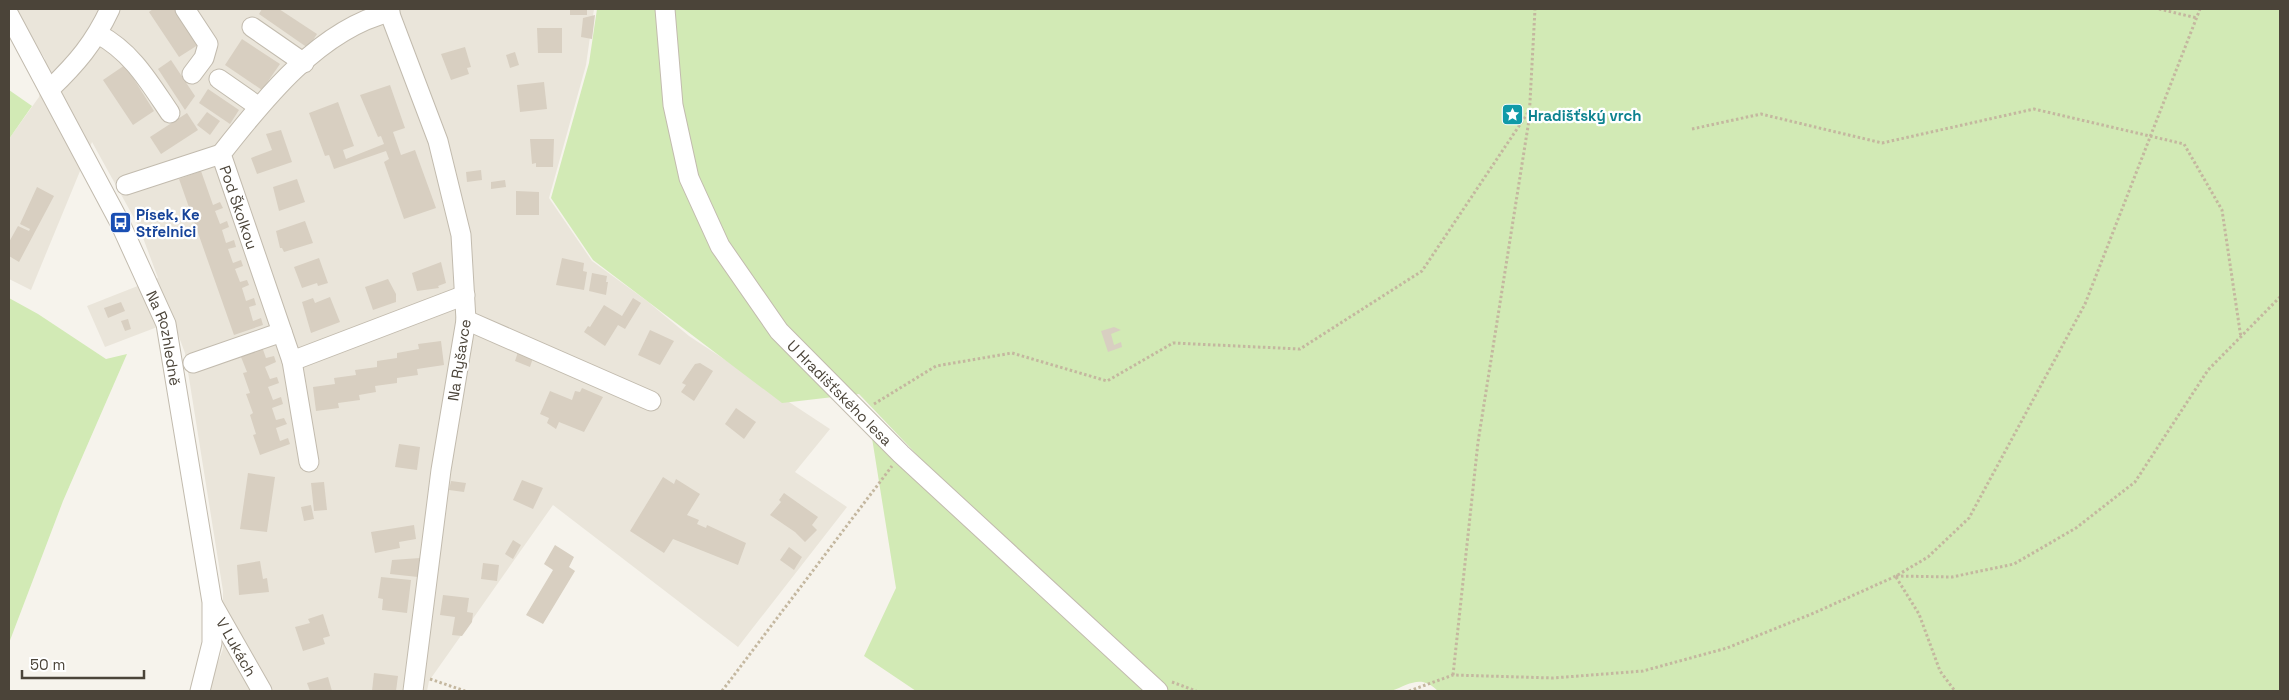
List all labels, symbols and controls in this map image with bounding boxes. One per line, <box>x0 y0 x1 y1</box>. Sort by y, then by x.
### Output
place icon: Hradišťský vrch <box>1500 103 1524 127</box>
place label: Hradišťský vrch <box>1528 106 1642 125</box>
street label: Pod Školkou <box>216 163 262 252</box>
place label: Písek, Ke Střelnici <box>136 205 200 241</box>
bus stop icon: Písek, Ke Střelnici <box>108 211 132 235</box>
street label: Na Rozhledně <box>142 287 186 387</box>
street label: Na Ryšavce <box>443 318 475 402</box>
street label: U Hradišťského lesa <box>784 336 897 450</box>
street label: V Lukách <box>212 614 261 680</box>
scale bar <box>22 648 145 680</box>
text: 50 m <box>30 655 65 674</box>

